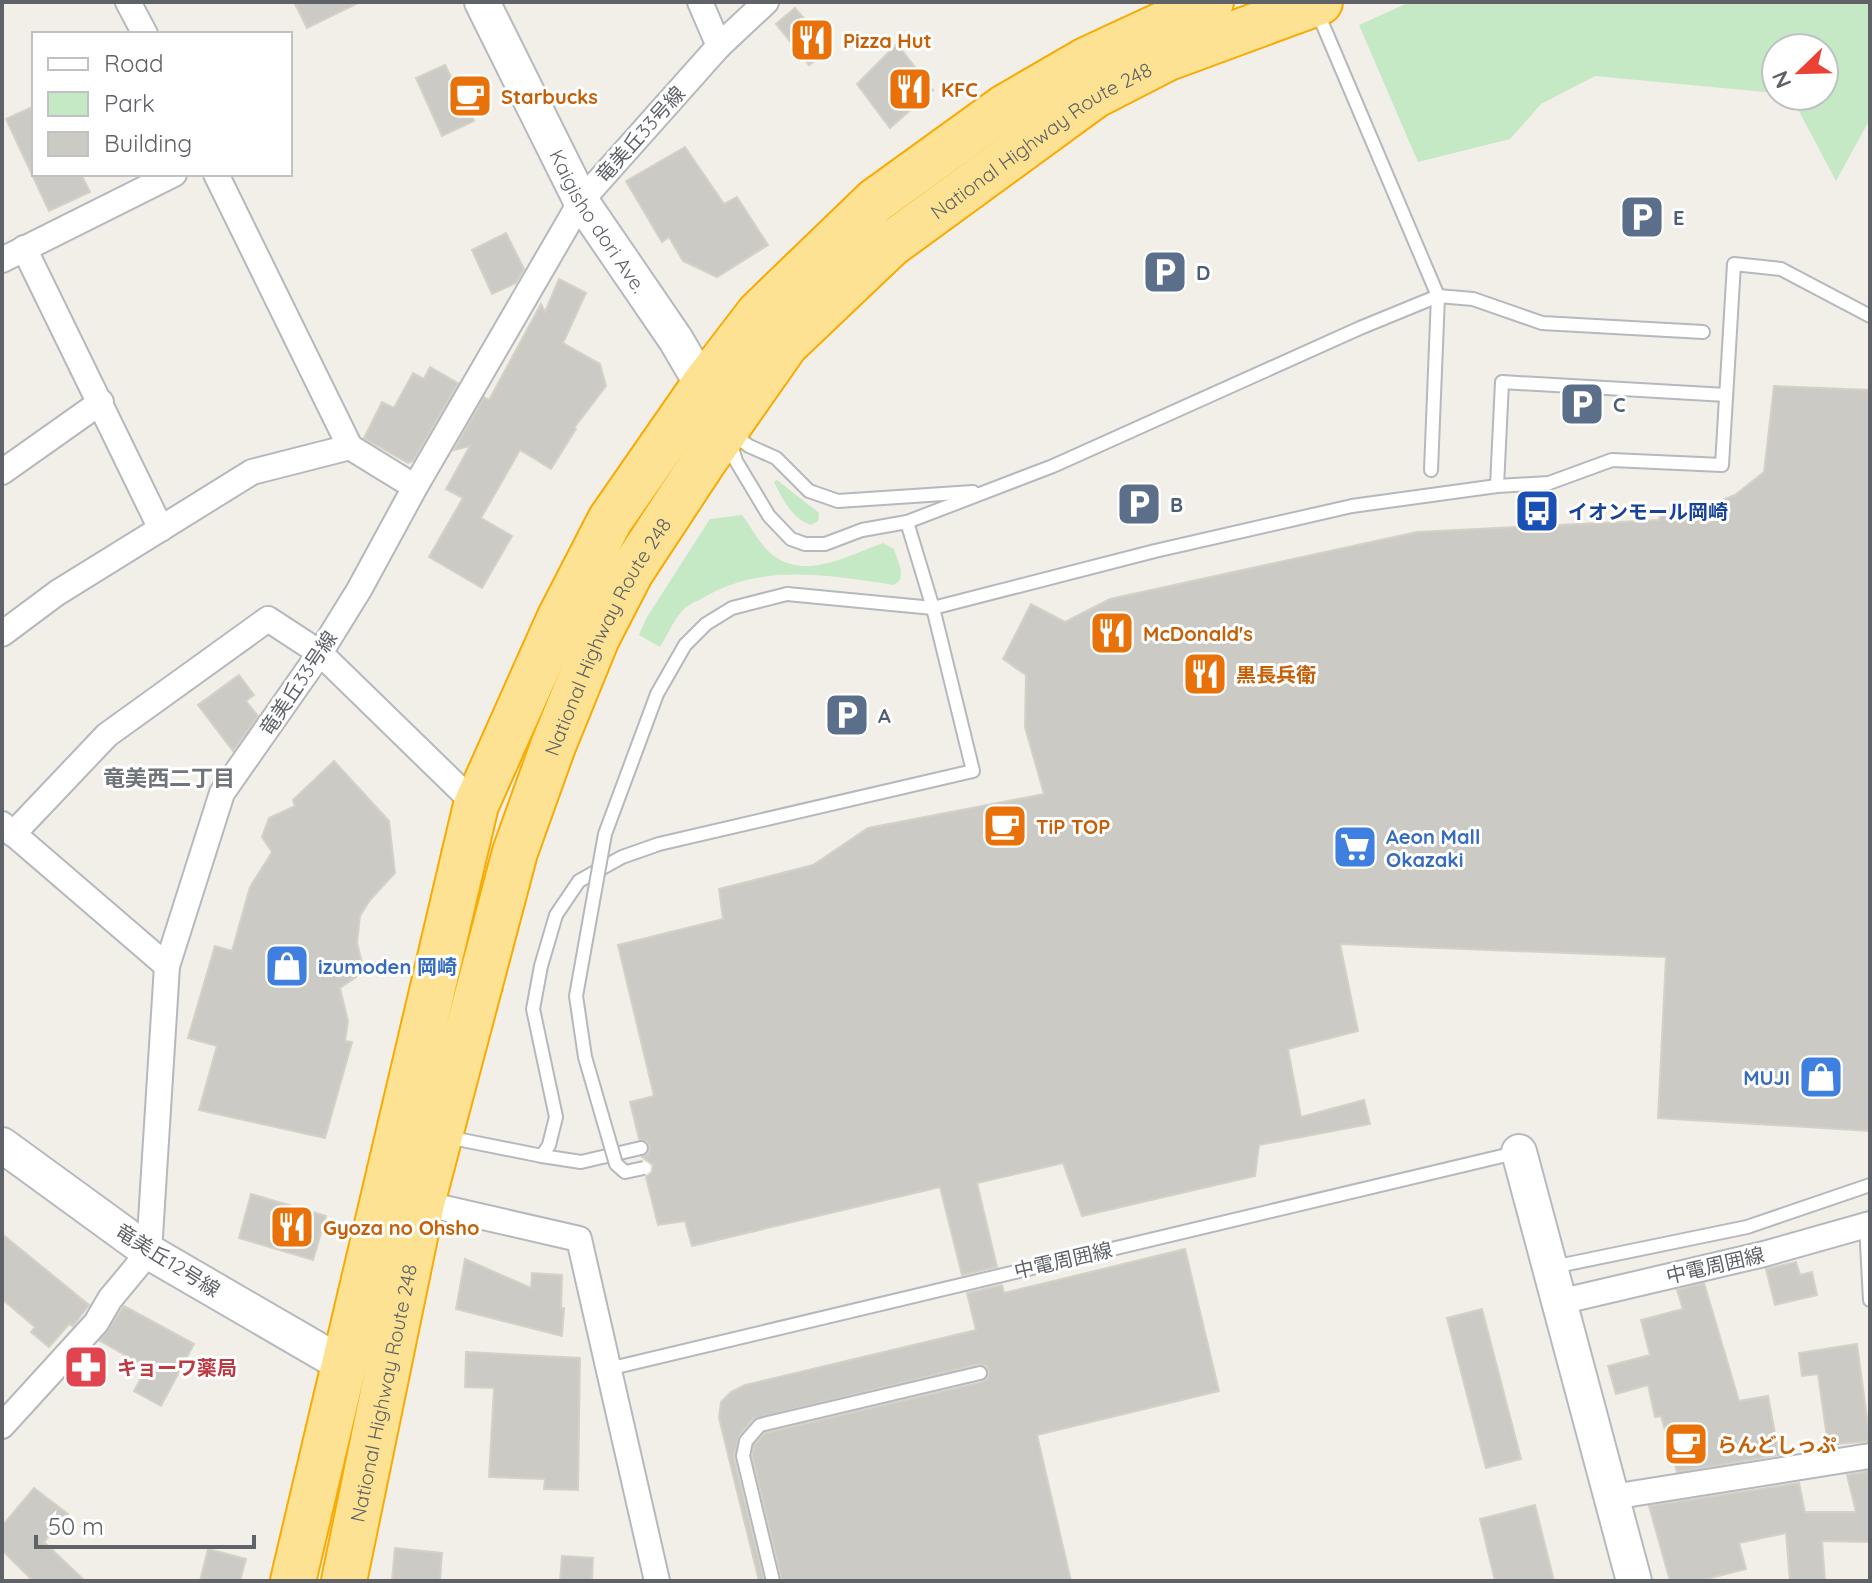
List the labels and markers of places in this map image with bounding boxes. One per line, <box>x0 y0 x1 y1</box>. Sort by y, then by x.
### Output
restaurant icon: Pizza Hut <box>788 16 836 64</box>
place label: Pizza Hut <box>843 28 932 53</box>
restaurant icon: KFC <box>886 65 934 113</box>
cafe icon: Starbucks <box>446 72 494 120</box>
place label: KFC <box>941 77 978 102</box>
place label: Starbucks <box>501 84 598 109</box>
parking icon: E <box>1618 193 1666 241</box>
place label: E <box>1673 205 1684 230</box>
parking icon: D <box>1141 248 1189 296</box>
place label: D <box>1196 260 1210 285</box>
parking icon: C <box>1558 380 1606 428</box>
place label: C <box>1613 392 1626 417</box>
parking icon: B <box>1115 480 1163 528</box>
bus stop icon: イオンモール岡崎 <box>1513 487 1561 535</box>
place label: B <box>1170 492 1183 517</box>
place label: イオンモール岡崎 <box>1568 499 1728 524</box>
restaurant icon: McDonald's <box>1088 609 1136 657</box>
place label: McDonald's <box>1143 621 1253 646</box>
restaurant icon: 黒長兵衛 <box>1181 650 1229 698</box>
place label: 黒長兵衛 <box>1236 662 1316 687</box>
parking icon: A <box>823 691 871 739</box>
place label: A <box>878 703 891 728</box>
cafe icon: TiP TOP <box>981 802 1029 850</box>
place label: TiP TOP <box>1036 814 1110 839</box>
supermarket icon: Aeon Mall Okazaki <box>1331 823 1379 871</box>
place label: Aeon Mall Okazaki <box>1386 824 1480 872</box>
shop icon: izumoden 岡崎 <box>263 942 311 990</box>
place label: izumoden 岡崎 <box>318 954 457 979</box>
shop icon: MUJI <box>1797 1053 1845 1101</box>
place label: MUJI <box>1743 1065 1790 1090</box>
restaurant icon: Gyoza no Ohsho <box>268 1203 316 1251</box>
place label: Gyoza no Ohsho <box>323 1215 479 1240</box>
pharmacy icon: キョーワ薬局 <box>62 1343 110 1391</box>
place label: キョーワ薬局 <box>117 1355 237 1380</box>
cafe icon: らんどしっぷ <box>1662 1420 1710 1468</box>
place label: らんどしっぷ <box>1717 1432 1836 1457</box>

